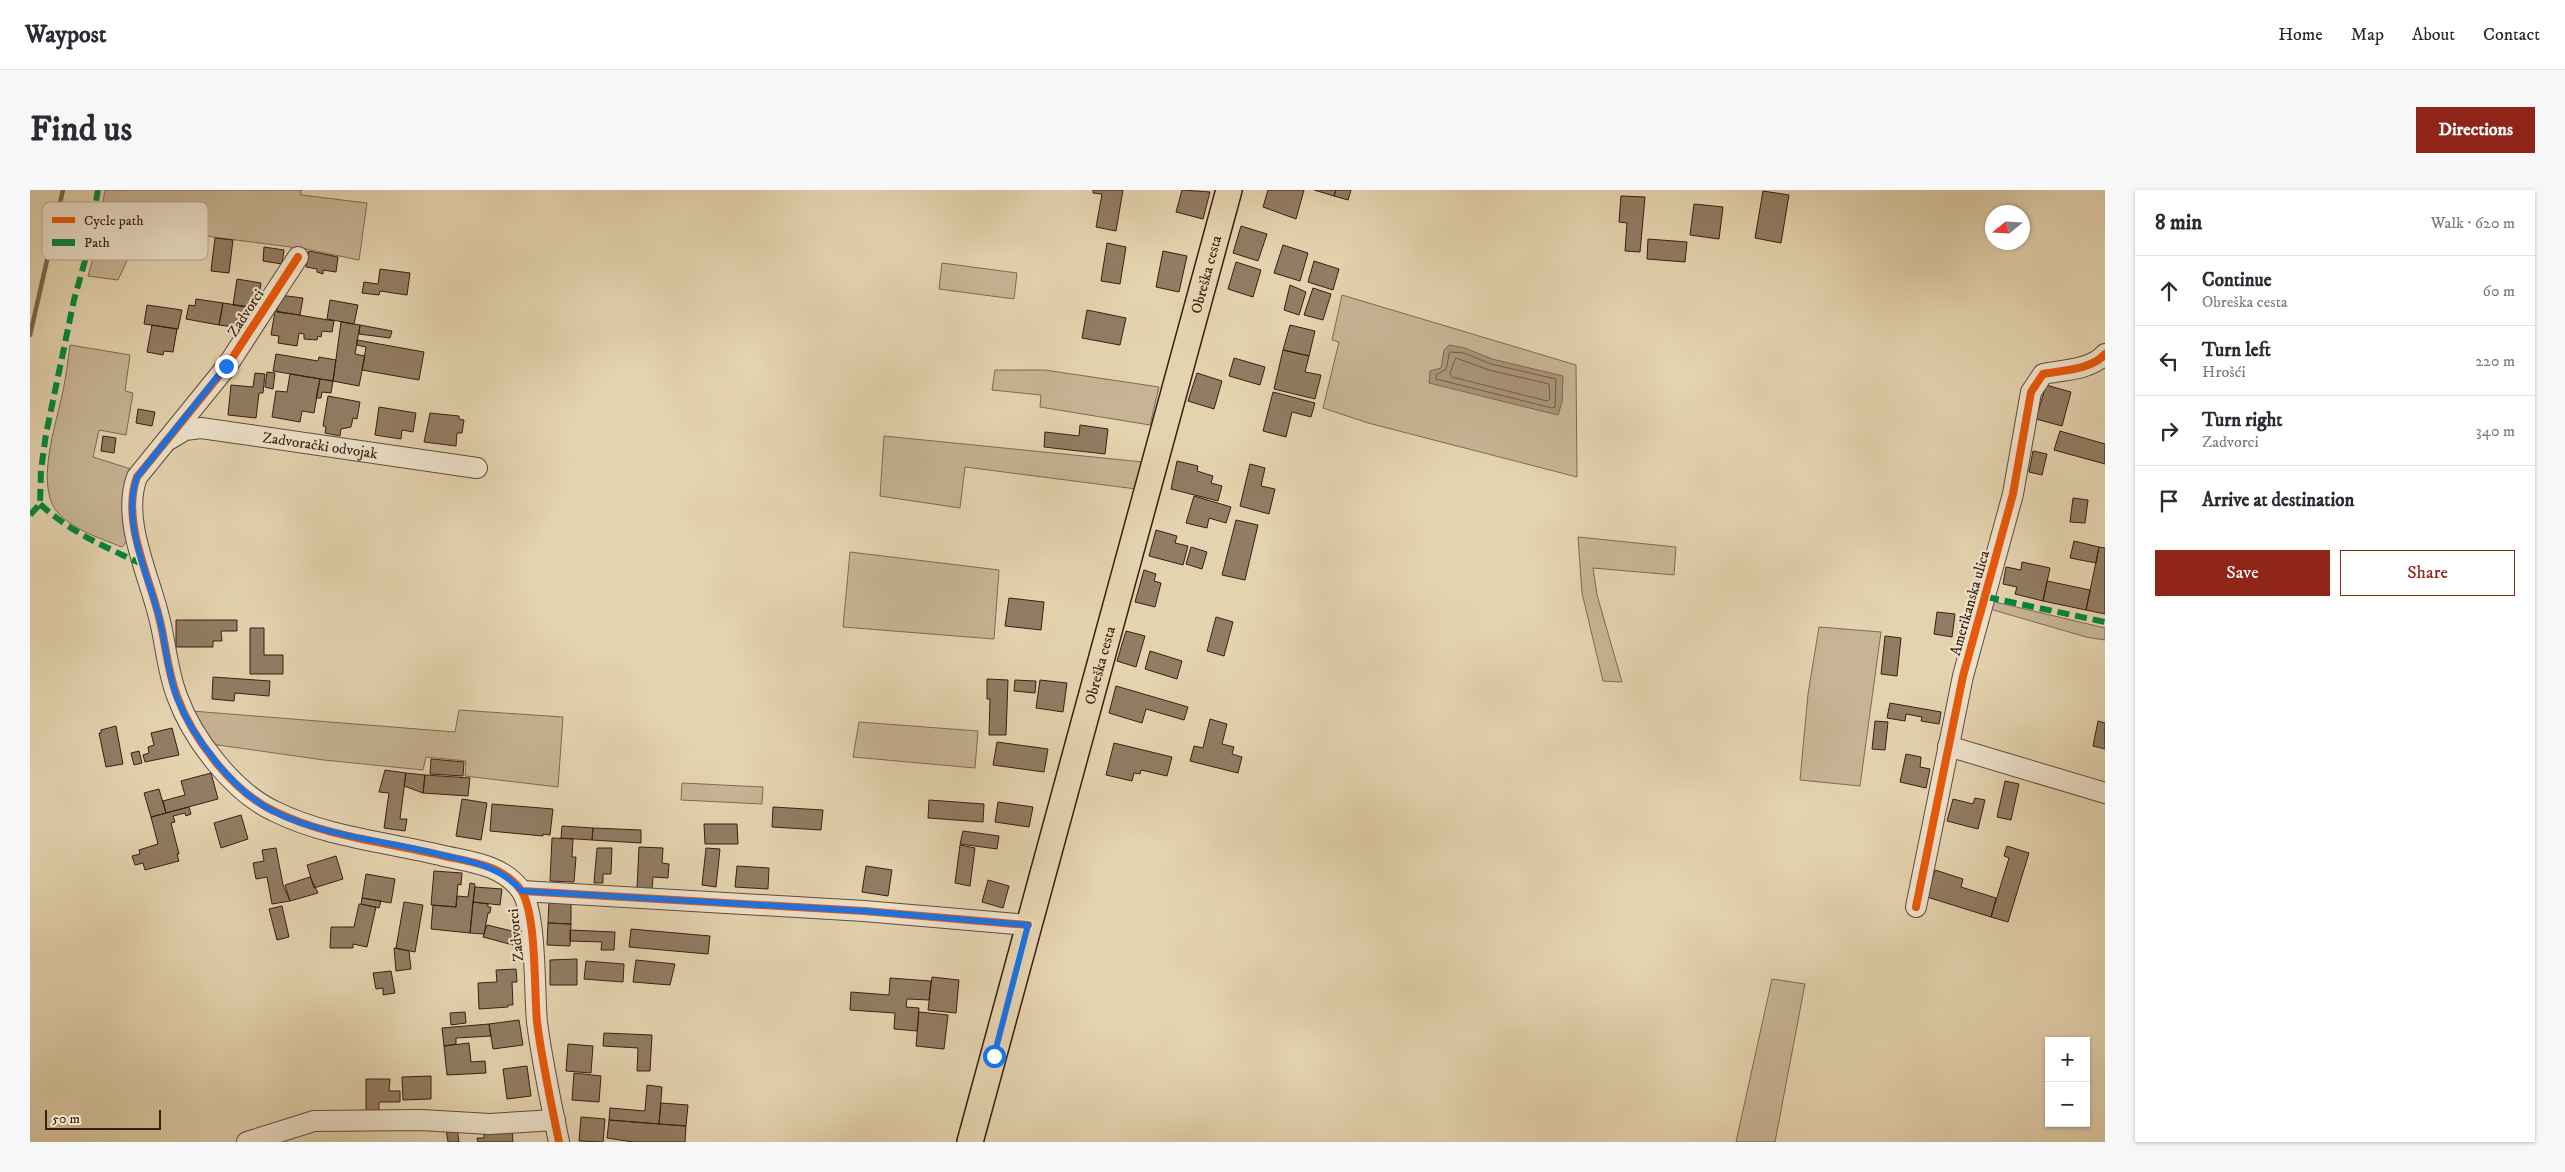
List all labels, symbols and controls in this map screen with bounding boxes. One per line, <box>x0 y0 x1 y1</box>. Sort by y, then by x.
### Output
text: Waypost <box>25 20 106 50</box>
text: Home <box>2278 24 2323 46</box>
text: Map <box>2351 24 2384 46</box>
text: About <box>2412 24 2455 46</box>
text: Contact <box>2483 24 2540 46</box>
button: Directions <box>2416 107 2535 153</box>
text: Find us <box>30 108 132 152</box>
legend <box>42 202 208 260</box>
north arrow <box>1985 205 2030 250</box>
text: 8 min <box>2155 210 2202 236</box>
text: Cycle path <box>84 212 144 230</box>
text: Walk · 620 m <box>2431 213 2515 233</box>
street label: Obreška cesta <box>1186 233 1226 316</box>
text: Path <box>84 234 111 252</box>
text: Continue <box>2202 269 2272 292</box>
icon: ahead <box>2155 277 2183 305</box>
text: 60 m <box>2483 281 2515 301</box>
street label: Zadvorci <box>224 285 268 340</box>
text: Obreška cesta <box>2202 292 2288 312</box>
text: Turn left <box>2202 339 2271 362</box>
icon: left <box>2155 347 2183 375</box>
text: 220 m <box>2475 351 2515 371</box>
route end <box>215 355 238 378</box>
text: Hrošći <box>2202 362 2246 382</box>
text: Turn right <box>2202 409 2282 432</box>
icon: right <box>2155 417 2183 445</box>
text: 340 m <box>2476 421 2515 441</box>
street label: Zadvorački odvojak <box>261 428 380 463</box>
text: Zadvorci <box>2202 432 2259 452</box>
icon: arrive <box>2155 487 2183 515</box>
text: Arrive at destination <box>2202 489 2354 512</box>
street label: Amerikanska ulica <box>1946 548 1994 658</box>
button: Save <box>2155 550 2330 596</box>
button: Share <box>2340 550 2515 596</box>
street label: Obreška cesta <box>1080 623 1120 707</box>
street label: Zadvorci <box>504 907 528 962</box>
map controls <box>2045 1037 2090 1127</box>
button: + <box>2045 1037 2090 1082</box>
route start <box>983 1045 1006 1068</box>
button: − <box>2045 1082 2090 1127</box>
scale bar <box>45 1107 161 1130</box>
text: 50 m <box>52 1110 80 1128</box>

